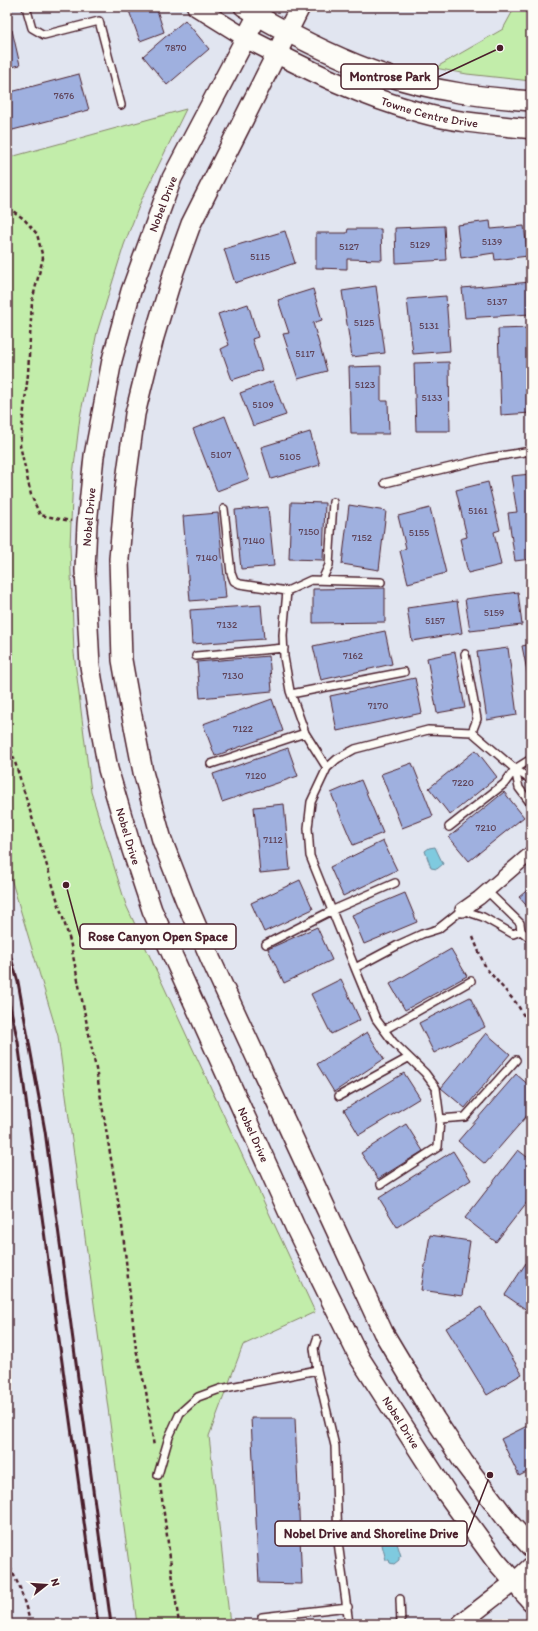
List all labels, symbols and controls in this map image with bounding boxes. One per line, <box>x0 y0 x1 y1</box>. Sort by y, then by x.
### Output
house number: 7870 <box>165 41 187 54</box>
callout: Montrose Park <box>341 64 438 89</box>
text: Montrose Park <box>349 69 431 84</box>
house number: 7676 <box>54 89 74 102</box>
street label: Towne Centre Drive <box>379 94 479 130</box>
street label: Nobel Drive <box>146 174 180 234</box>
house number: 5139 <box>482 235 502 248</box>
house number: 5129 <box>410 238 430 251</box>
house number: 5127 <box>339 240 359 253</box>
house number: 5115 <box>250 250 270 263</box>
house number: 5137 <box>487 295 507 308</box>
house number: 5125 <box>354 316 374 329</box>
house number: 5131 <box>419 319 439 332</box>
house number: 5117 <box>295 347 315 360</box>
house number: 5123 <box>355 378 376 391</box>
house number: 5133 <box>422 391 443 404</box>
house number: 5109 <box>252 398 274 411</box>
house number: 5107 <box>210 448 232 461</box>
house number: 5105 <box>279 450 301 463</box>
street label: Nobel Drive <box>79 487 99 547</box>
house number: 5161 <box>468 504 488 517</box>
house number: 7150 <box>298 525 320 538</box>
house number: 5155 <box>409 526 429 539</box>
house number: 7152 <box>352 531 373 544</box>
house number: 7140 <box>243 534 265 547</box>
house number: 7140 <box>196 551 218 564</box>
house number: 5159 <box>484 606 504 619</box>
house number: 5157 <box>425 614 445 627</box>
house number: 7132 <box>217 618 238 631</box>
house number: 7162 <box>343 649 364 662</box>
house number: 7130 <box>222 669 244 682</box>
house number: 7170 <box>368 699 388 712</box>
house number: 7122 <box>233 722 254 735</box>
house number: 7120 <box>245 769 267 782</box>
house number: 7220 <box>452 776 474 789</box>
street label: Nobel Drive <box>113 806 144 867</box>
house number: 7210 <box>475 821 497 834</box>
house number: 7112 <box>263 833 283 846</box>
callout: Rose Canyon Open Space <box>80 924 236 949</box>
text: Rose Canyon Open Space <box>88 929 228 945</box>
street label: Nobel Drive <box>235 1105 272 1165</box>
street label: Nobel Drive <box>379 1394 423 1451</box>
callout: Nobel Drive and Shoreline Drive <box>275 1521 467 1546</box>
text: Nobel Drive and Shoreline Drive <box>284 1526 458 1541</box>
north arrow <box>26 1565 66 1605</box>
text: N <box>48 1577 62 1588</box>

